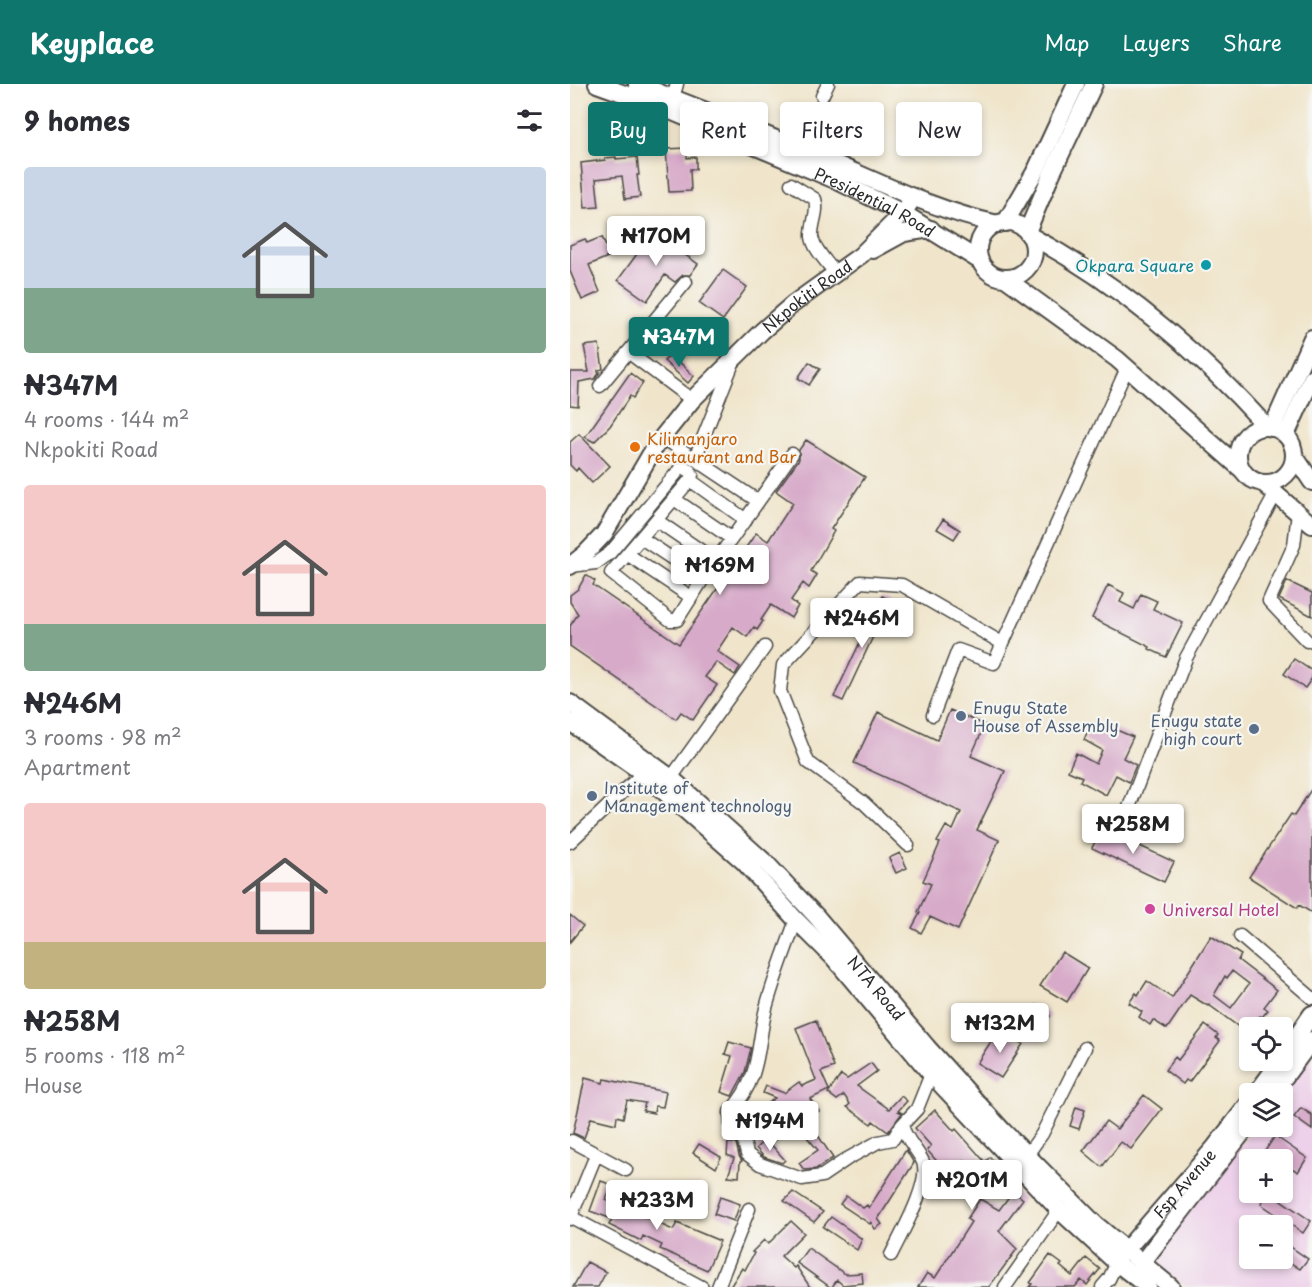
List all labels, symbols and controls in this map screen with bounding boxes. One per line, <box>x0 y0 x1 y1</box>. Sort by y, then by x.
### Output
text: Keyplace <box>30 21 155 64</box>
text: Map <box>1045 26 1089 58</box>
text: Layers <box>1122 26 1190 58</box>
text: Share <box>1223 26 1282 58</box>
text: 9 homes <box>24 101 130 140</box>
chip: Buy <box>588 102 668 156</box>
chip: Rent <box>680 102 768 156</box>
chip: Filters <box>780 102 884 156</box>
chip: New <box>896 102 982 156</box>
icon: filters <box>513 104 546 137</box>
street label: Presidential Road <box>811 161 940 242</box>
icon: home <box>231 206 339 314</box>
pin: ₦170M <box>614 216 698 267</box>
text: ₦170M <box>621 220 691 250</box>
street label: Nkpokiti Road <box>757 253 857 338</box>
place label: Okpara Square <box>1075 253 1194 277</box>
marker: Okpara Square <box>1199 258 1213 272</box>
pin: ₦347M <box>637 317 721 368</box>
text: ₦347M <box>643 321 715 351</box>
text: ₦347M <box>24 365 118 404</box>
text: 4 rooms · 144 m² <box>24 404 189 434</box>
place label: Kilimanjaro restaurant and Bar <box>647 426 797 468</box>
text: Nkpokiti Road <box>24 434 159 464</box>
marker: Kilimanjaro restaurant and Bar <box>628 440 642 454</box>
icon: home <box>231 524 339 632</box>
pin: ₦169M <box>678 545 762 596</box>
text: ₦169M <box>685 549 755 579</box>
pin: ₦246M <box>820 598 904 649</box>
text: ₦246M <box>824 602 900 632</box>
text: ₦246M <box>24 683 122 722</box>
place label: Enugu State House of Assembly <box>973 695 1119 737</box>
place label: Enugu state high court <box>1151 708 1242 750</box>
marker: Enugu State House of Assembly <box>954 709 968 723</box>
text: 3 rooms · 98 m² <box>24 722 182 752</box>
marker: Enugu state high court <box>1247 722 1261 736</box>
text: Apartment <box>24 752 131 782</box>
place label: Institute of Management technology <box>604 775 792 817</box>
marker: Institute of Management technology <box>585 789 599 803</box>
pin: ₦258M <box>1091 804 1175 855</box>
text: ₦258M <box>1096 808 1170 838</box>
icon: home <box>231 842 339 950</box>
place label: Universal Hotel <box>1162 897 1279 921</box>
marker: Universal Hotel <box>1143 902 1157 916</box>
street label: NTA Road <box>842 950 911 1025</box>
text: ₦258M <box>24 1001 120 1040</box>
pin: ₦132M <box>958 1003 1042 1054</box>
text: ₦132M <box>965 1007 1035 1037</box>
map controls <box>1239 1017 1293 1269</box>
button: locate <box>1239 1017 1293 1071</box>
text: 5 rooms · 118 m² <box>24 1040 186 1070</box>
text: House <box>24 1070 83 1100</box>
button: layers <box>1239 1083 1293 1137</box>
pin: ₦194M <box>728 1101 812 1152</box>
text: ₦194M <box>736 1105 804 1135</box>
street label: Fsp Avenue <box>1147 1143 1221 1223</box>
button: + <box>1239 1149 1293 1203</box>
pin: ₦201M <box>930 1160 1014 1211</box>
text: ₦201M <box>936 1164 1008 1194</box>
pin: ₦233M <box>615 1180 699 1231</box>
text: ₦233M <box>620 1184 694 1214</box>
button: − <box>1239 1215 1293 1269</box>

